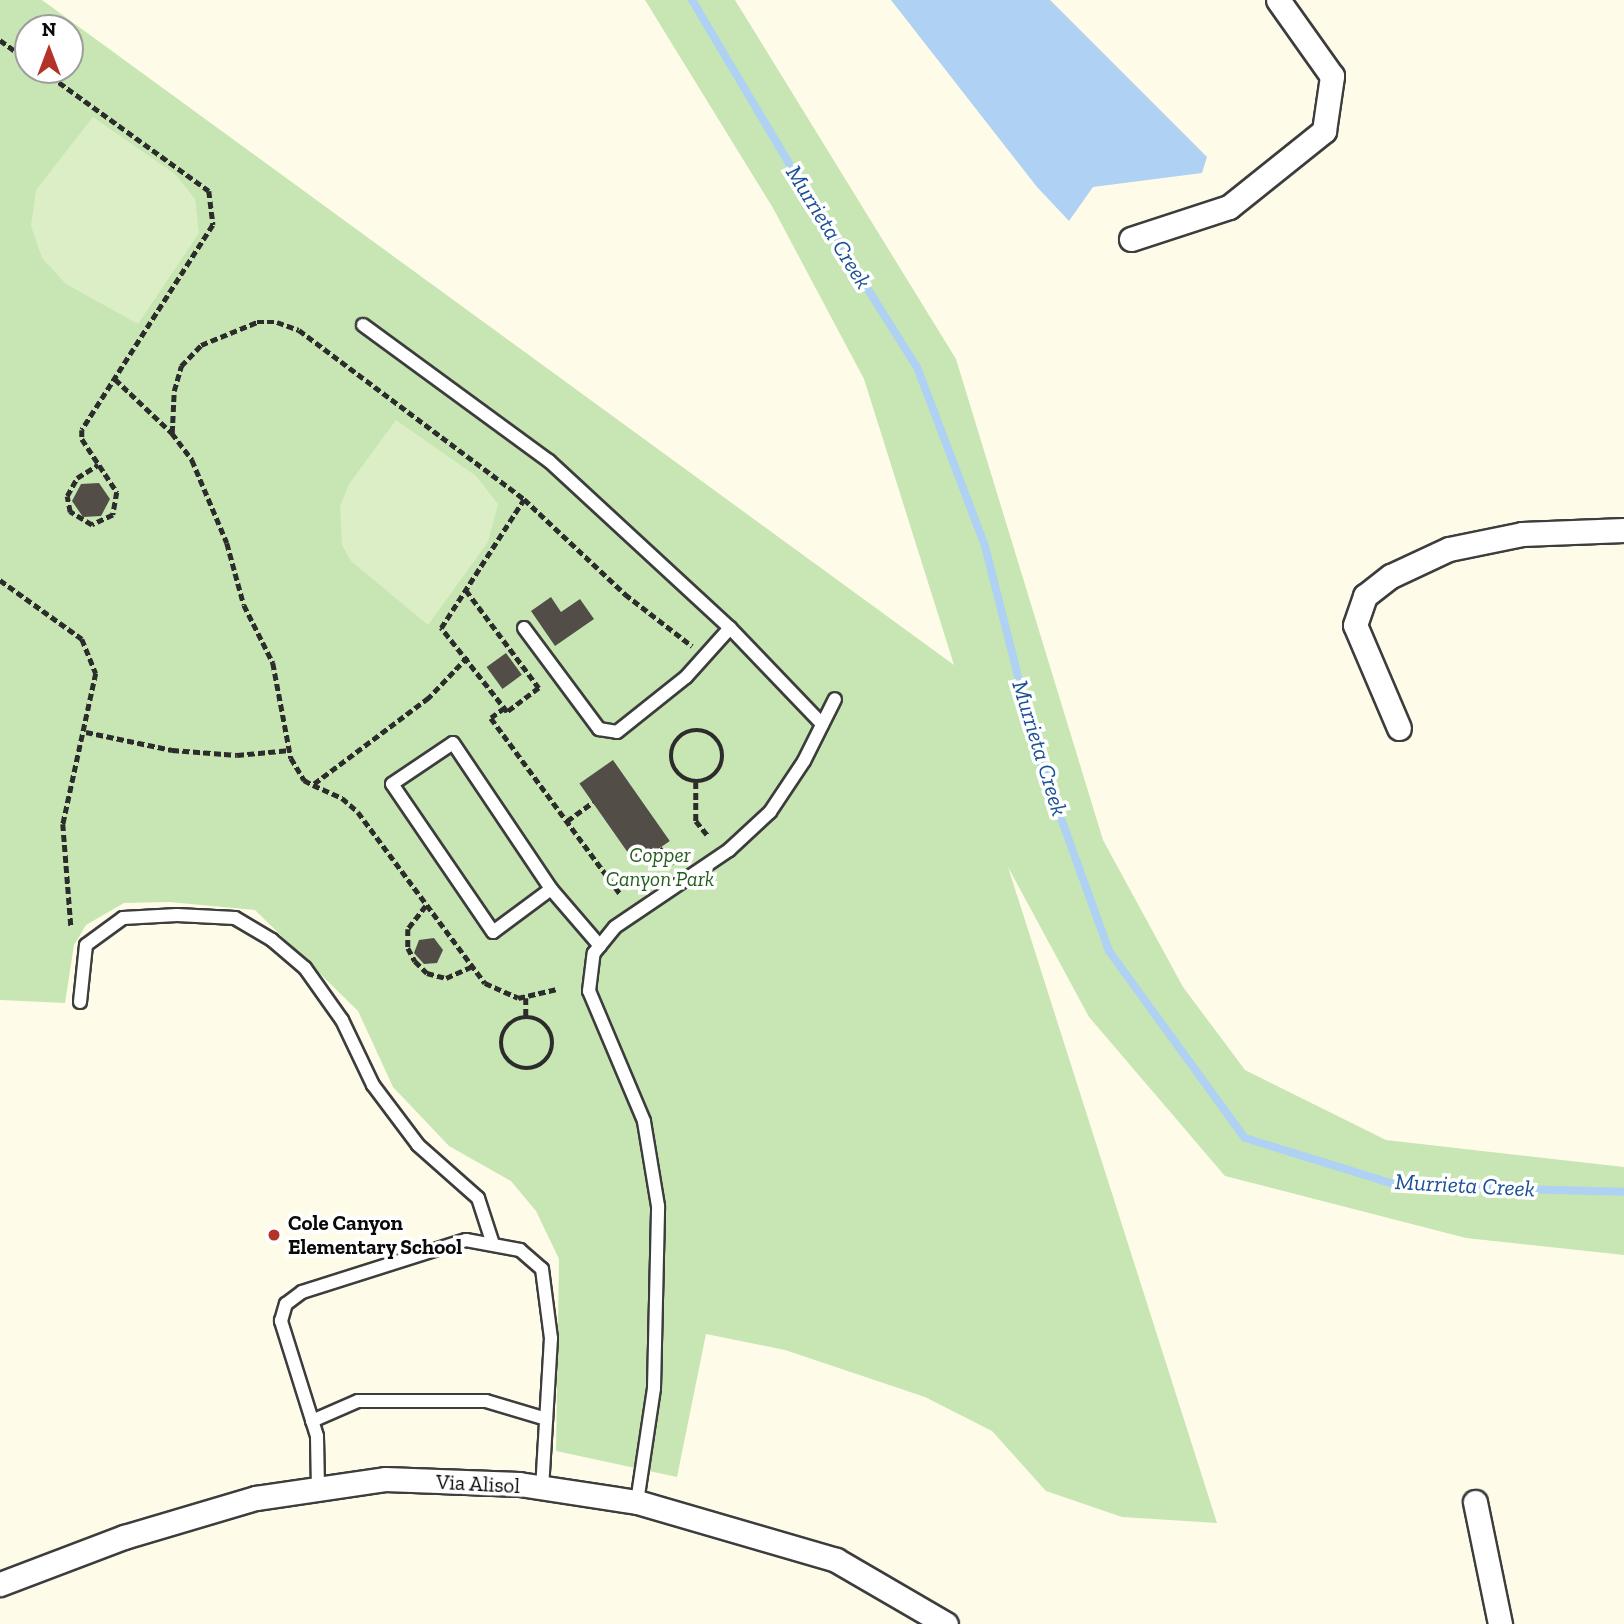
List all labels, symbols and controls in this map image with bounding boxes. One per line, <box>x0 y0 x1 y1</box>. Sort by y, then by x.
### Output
north arrow <box>14 14 84 84</box>
text: N <box>42 18 56 41</box>
water label: Murrieta Creek <box>780 160 878 294</box>
water label: Murrieta Creek <box>1006 677 1074 819</box>
park label: Copper Canyon Park <box>606 842 714 892</box>
water label: Murrieta Creek <box>1394 1168 1536 1202</box>
place label: Cole Canyon Elementary School <box>288 1210 463 1260</box>
marker: Cole Canyon Elementary School <box>266 1227 282 1243</box>
street label: Via Alisol <box>435 1469 521 1499</box>

